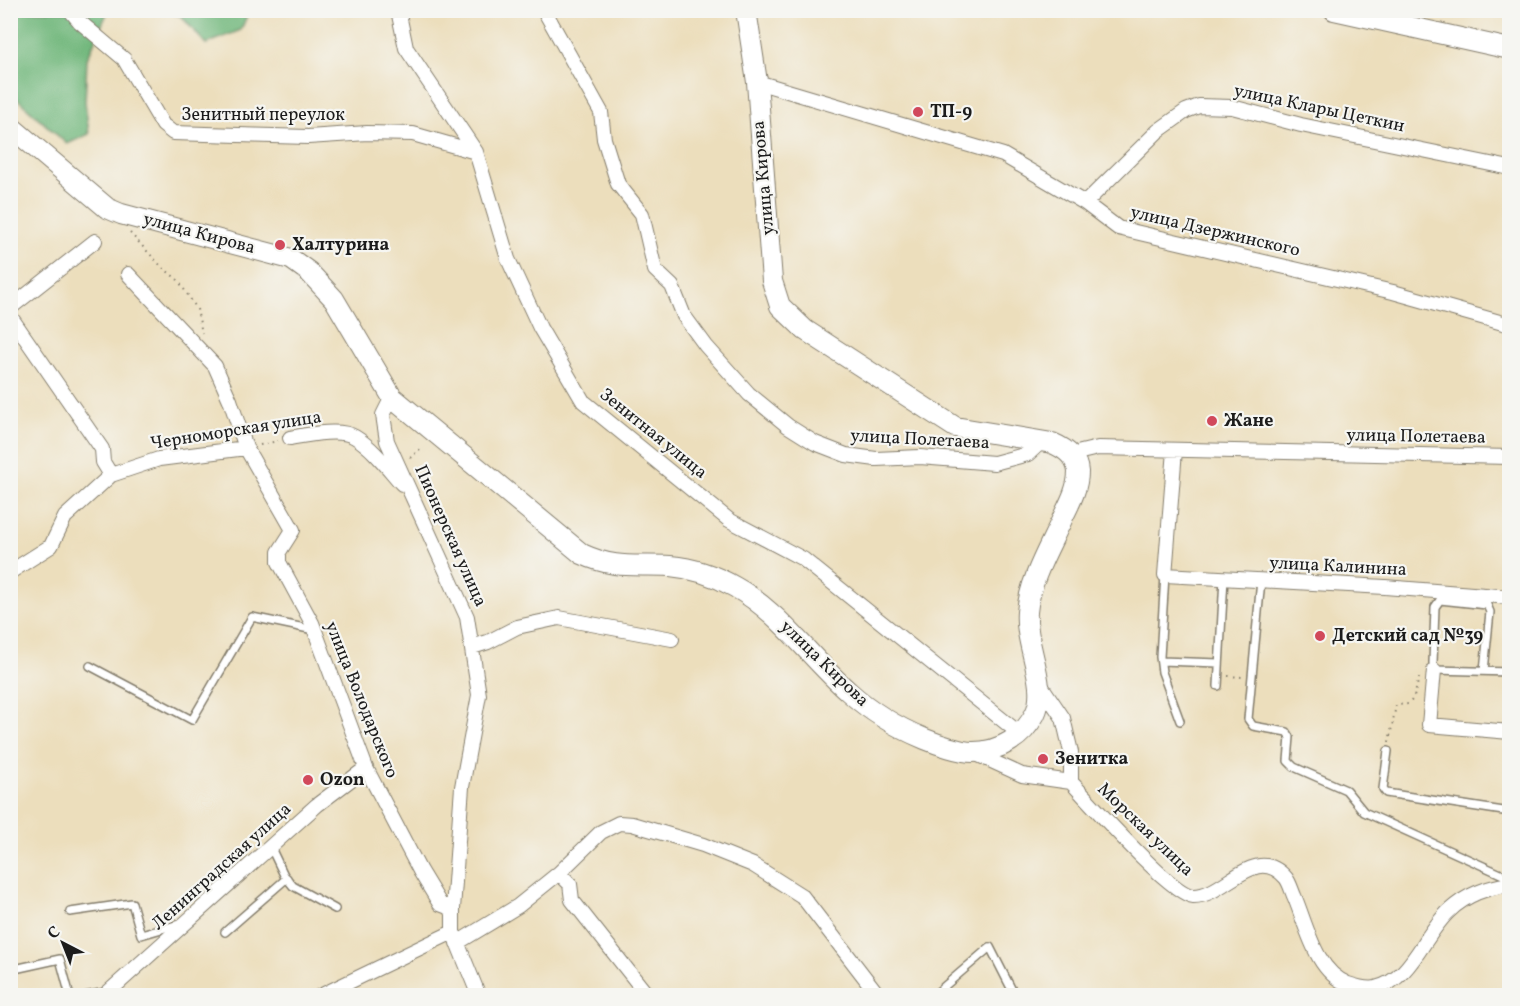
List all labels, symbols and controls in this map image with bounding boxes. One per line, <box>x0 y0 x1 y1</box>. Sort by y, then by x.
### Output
street label: улица Клары Цеткин <box>1231 79 1407 139</box>
place label: ТП-9 <box>930 100 972 125</box>
street label: Зенитный переулок <box>181 103 345 128</box>
marker: ТП-9 <box>911 105 925 119</box>
street label: улица Кирова <box>747 120 781 236</box>
street label: улица Дзержинского <box>1128 200 1302 264</box>
street label: улица Кирова <box>140 207 258 261</box>
place label: Халтурина <box>292 233 389 258</box>
marker: Халтурина <box>273 238 287 252</box>
street label: Зенитная улица <box>594 383 712 485</box>
street label: Черноморская улица <box>149 405 323 457</box>
place label: Жане <box>1224 409 1274 434</box>
marker: Жане <box>1205 414 1219 428</box>
street label: улица Полетаева <box>1346 423 1486 451</box>
street label: улица Полетаева <box>850 424 990 456</box>
street label: Пионерская улица <box>407 461 493 611</box>
street label: улица Калинина <box>1269 551 1407 583</box>
street label: улица Кирова <box>774 615 874 713</box>
street label: улица Володарского <box>318 618 404 782</box>
place label: Детский сад №39 <box>1332 624 1483 649</box>
marker: Детский сад №39 <box>1313 629 1327 643</box>
place label: Зенитка <box>1055 747 1129 772</box>
marker: Зенитка <box>1036 752 1050 766</box>
place label: Ozon <box>320 768 365 793</box>
marker: Ozon <box>301 773 315 787</box>
street label: Морская улица <box>1091 777 1199 883</box>
street label: Ленинградская улица <box>147 797 297 937</box>
north arrow <box>33 913 93 973</box>
text: С <box>43 922 65 945</box>

